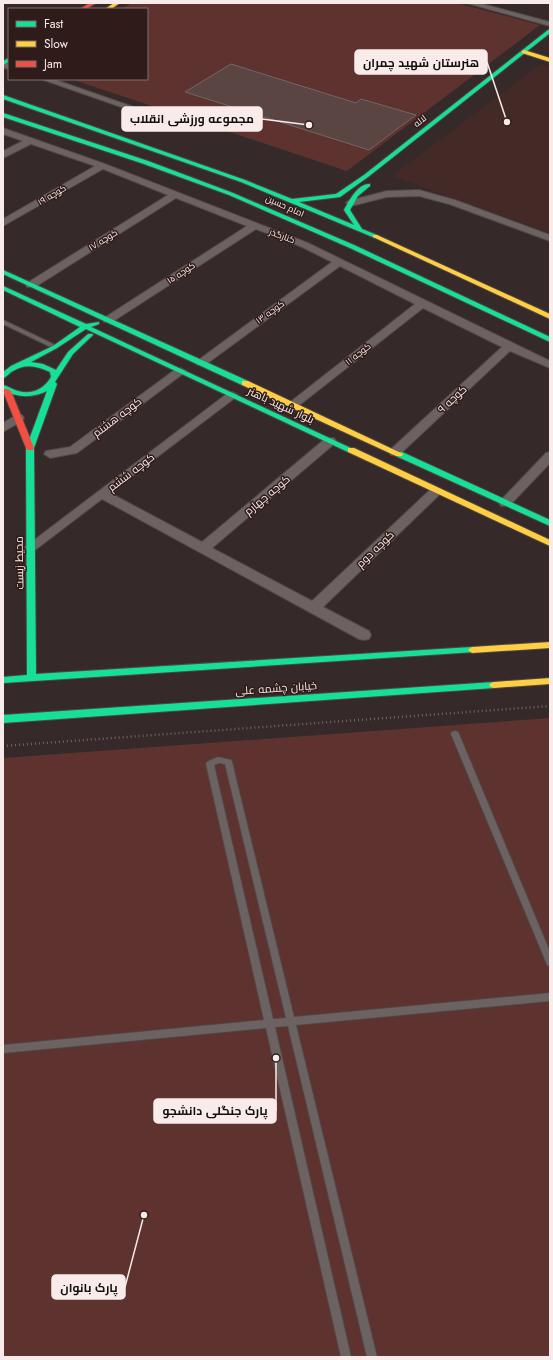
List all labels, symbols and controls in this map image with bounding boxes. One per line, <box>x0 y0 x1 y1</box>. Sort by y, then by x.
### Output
legend <box>8 8 148 80</box>
text: Fast <box>44 15 63 33</box>
text: Slow <box>44 35 69 53</box>
callout: هنرستان شهید چمران <box>355 50 487 74</box>
text: هنرستان شهید چمران <box>363 54 479 72</box>
text: Jam <box>42 55 62 73</box>
callout: مجموعه ورزشی انقلاب <box>122 107 262 131</box>
text: مجموعه ورزشی انقلاب <box>130 110 254 128</box>
street label: لاله <box>410 111 429 130</box>
street label: کوچه ۱۹ <box>35 181 69 208</box>
street label: امام حسین <box>264 191 307 220</box>
street label: کنارگذر <box>267 225 297 246</box>
street label: کوچه ۱۷ <box>86 226 120 254</box>
street label: کوچه ۱۵ <box>164 259 197 287</box>
street label: کوچه ۱۳ <box>253 297 287 326</box>
street label: کوچه ۱۱ <box>342 339 373 368</box>
street label: کوچه ۹ <box>434 381 470 417</box>
street label: بلوار شهید باهنر <box>244 382 317 428</box>
street label: کوچه هشتم <box>89 393 145 441</box>
street label: کوچه ششم <box>104 449 158 495</box>
street label: کوچه چهارم <box>241 471 293 519</box>
street label: کوچه دوم <box>352 527 398 571</box>
street label: محیط زیست <box>11 536 27 590</box>
street label: خیابان چشمه علی <box>235 677 317 699</box>
callout: پارک جنگلی دانشجو <box>154 1099 276 1123</box>
text: پارک جنگلی دانشجو <box>162 1102 268 1120</box>
callout: پارک بانوان <box>52 1275 125 1299</box>
text: پارک بانوان <box>60 1279 118 1297</box>

